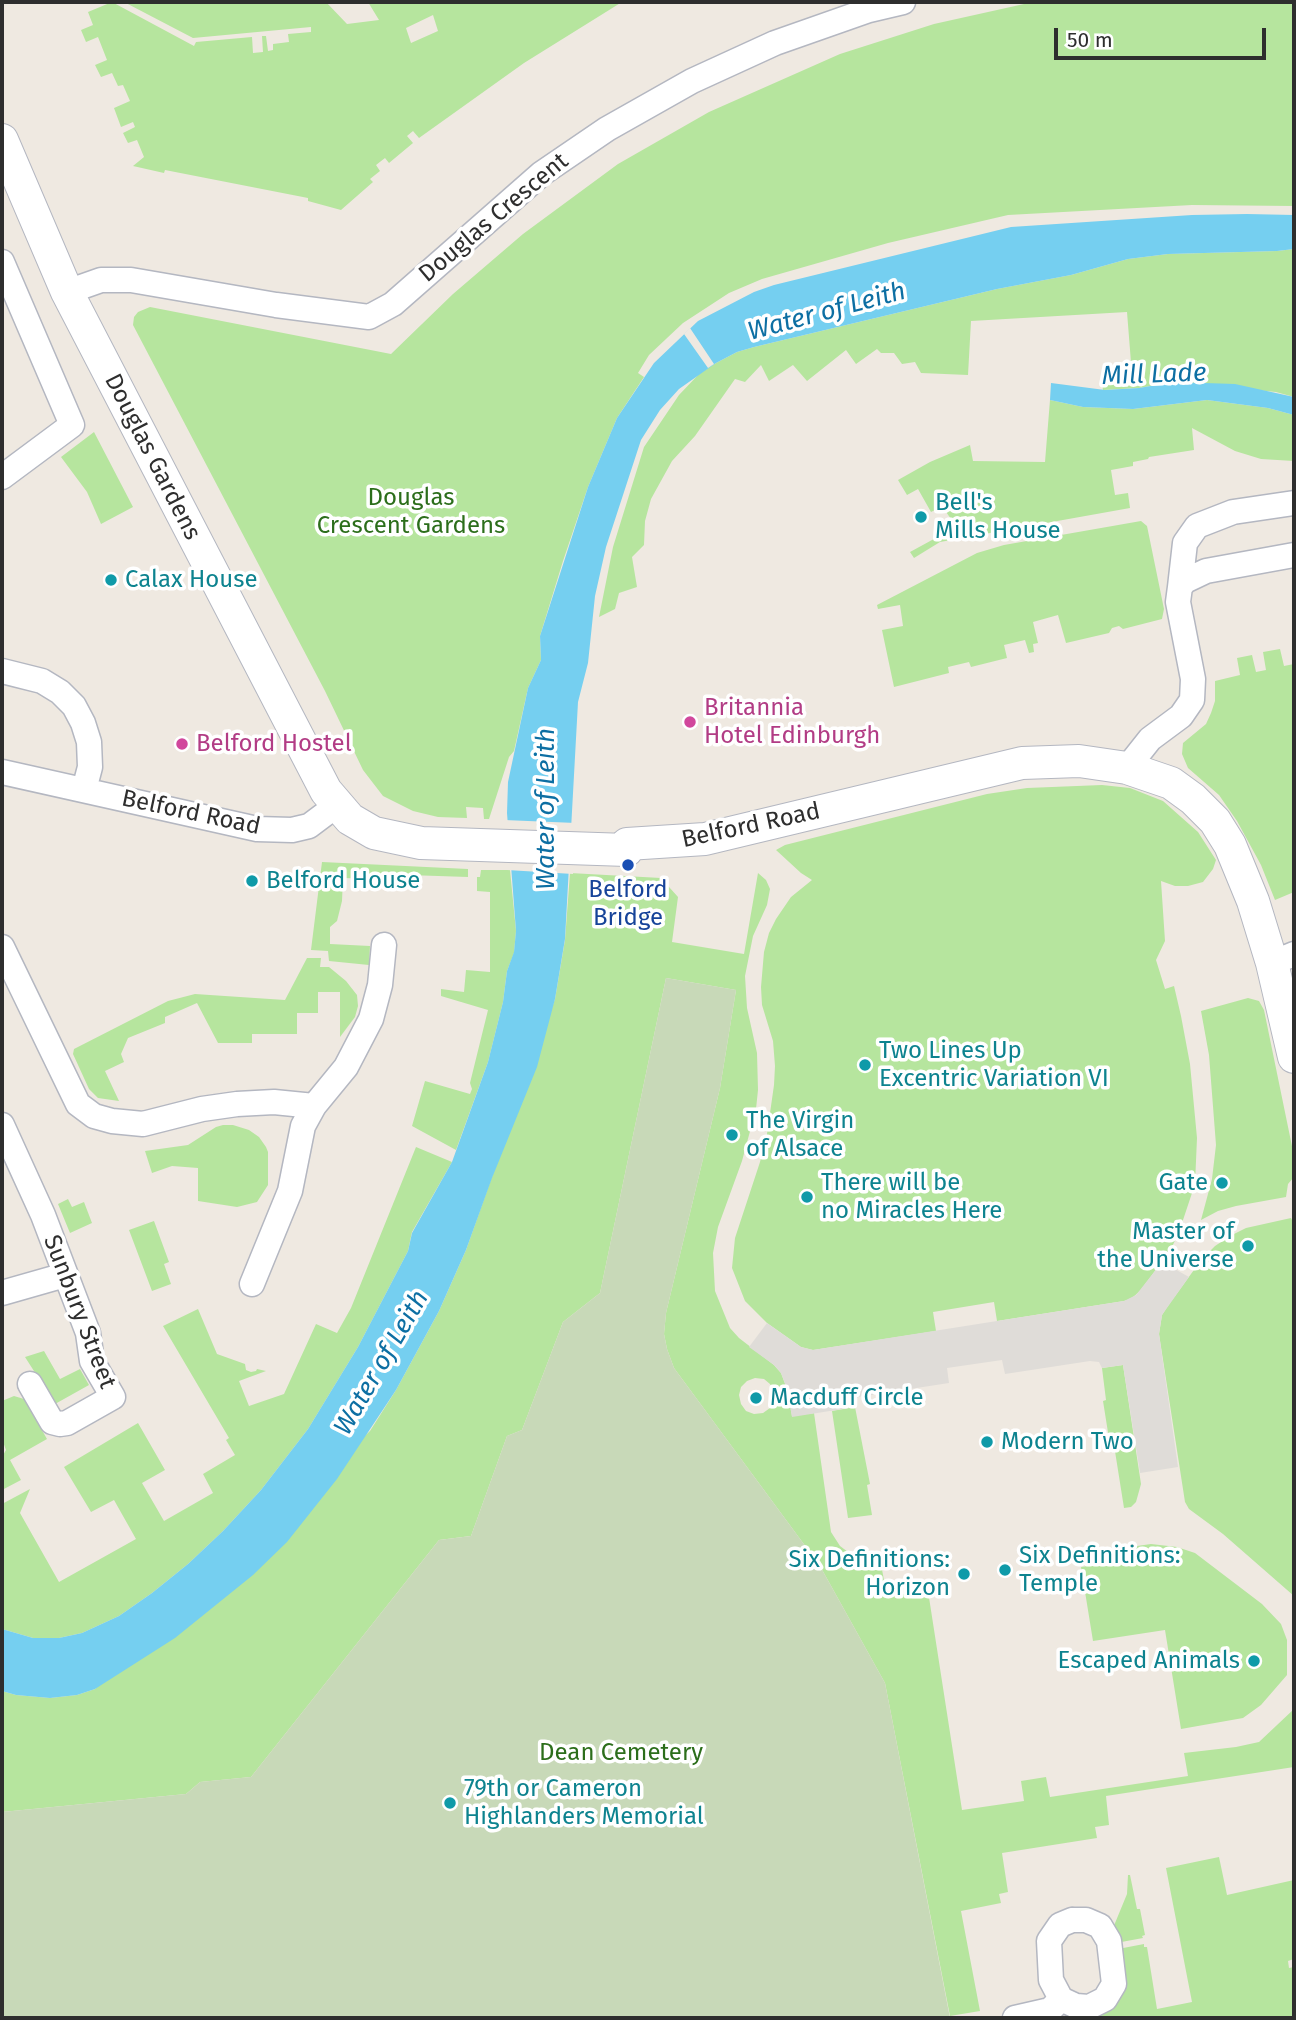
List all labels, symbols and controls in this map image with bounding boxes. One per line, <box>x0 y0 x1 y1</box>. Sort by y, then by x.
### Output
scale bar <box>1058 14 1270 58</box>
text: 50 m <box>1067 27 1113 53</box>
street label: Douglas Crescent <box>414 147 574 289</box>
water label: Water of Leith <box>745 276 909 348</box>
water label: Mill Lade <box>1101 358 1207 392</box>
street label: Douglas Gardens <box>98 369 206 545</box>
park label: Douglas Crescent Gardens <box>317 484 505 540</box>
place label: Bell's Mills House <box>935 489 1061 545</box>
marker: Bell's Mills House <box>913 509 929 525</box>
place label: Calax House <box>125 566 258 594</box>
marker: Calax House <box>103 572 119 588</box>
place label: Britannia Hotel Edinburgh <box>704 694 880 750</box>
marker: Britannia Hotel Edinburgh <box>682 714 698 730</box>
water label: Water of Leith <box>531 728 563 890</box>
place label: Belford Hostel <box>196 730 352 758</box>
marker: Belford Hostel <box>174 736 190 752</box>
street label: Belford Road <box>119 784 263 842</box>
street label: Belford Road <box>679 797 823 855</box>
marker: Belford Bridge <box>620 857 636 873</box>
place label: Belford House <box>266 867 420 895</box>
marker: Belford House <box>244 873 260 889</box>
place label: Belford Bridge <box>588 876 668 932</box>
place label: Two Lines Up Excentric Variation VI <box>879 1037 1109 1093</box>
marker: Two Lines Up Excentric Variation VI <box>857 1057 873 1073</box>
place label: The Virgin of Alsace <box>746 1107 854 1163</box>
marker: The Virgin of Alsace <box>724 1127 740 1143</box>
place label: There will be no Miracles Here <box>821 1169 1002 1225</box>
place label: Gate <box>1158 1169 1208 1197</box>
marker: Gate <box>1214 1175 1230 1191</box>
marker: There will be no Miracles Here <box>799 1189 815 1205</box>
place label: Master of the Universe <box>1097 1218 1234 1274</box>
street label: Sunbury Street <box>37 1231 121 1393</box>
marker: Master of the Universe <box>1240 1238 1256 1254</box>
water label: Water of Leith <box>328 1285 436 1441</box>
place label: Macduff Circle <box>770 1384 924 1412</box>
marker: Macduff Circle <box>748 1390 764 1406</box>
place label: Modern Two <box>1001 1428 1134 1456</box>
marker: Modern Two <box>979 1434 995 1450</box>
place label: Six Definitions: Temple <box>1019 1542 1180 1598</box>
place label: Six Definitions: Horizon <box>789 1546 950 1602</box>
marker: Six Definitions: Temple <box>997 1562 1013 1578</box>
marker: Six Definitions: Horizon <box>956 1566 972 1582</box>
place label: Escaped Animals <box>1058 1647 1240 1675</box>
marker: Escaped Animals <box>1246 1653 1262 1669</box>
park label: Dean Cemetery <box>539 1739 703 1767</box>
place label: 79th or Cameron Highlanders Memorial <box>464 1775 704 1831</box>
marker: 79th or Cameron Highlanders Memorial <box>442 1795 458 1811</box>

